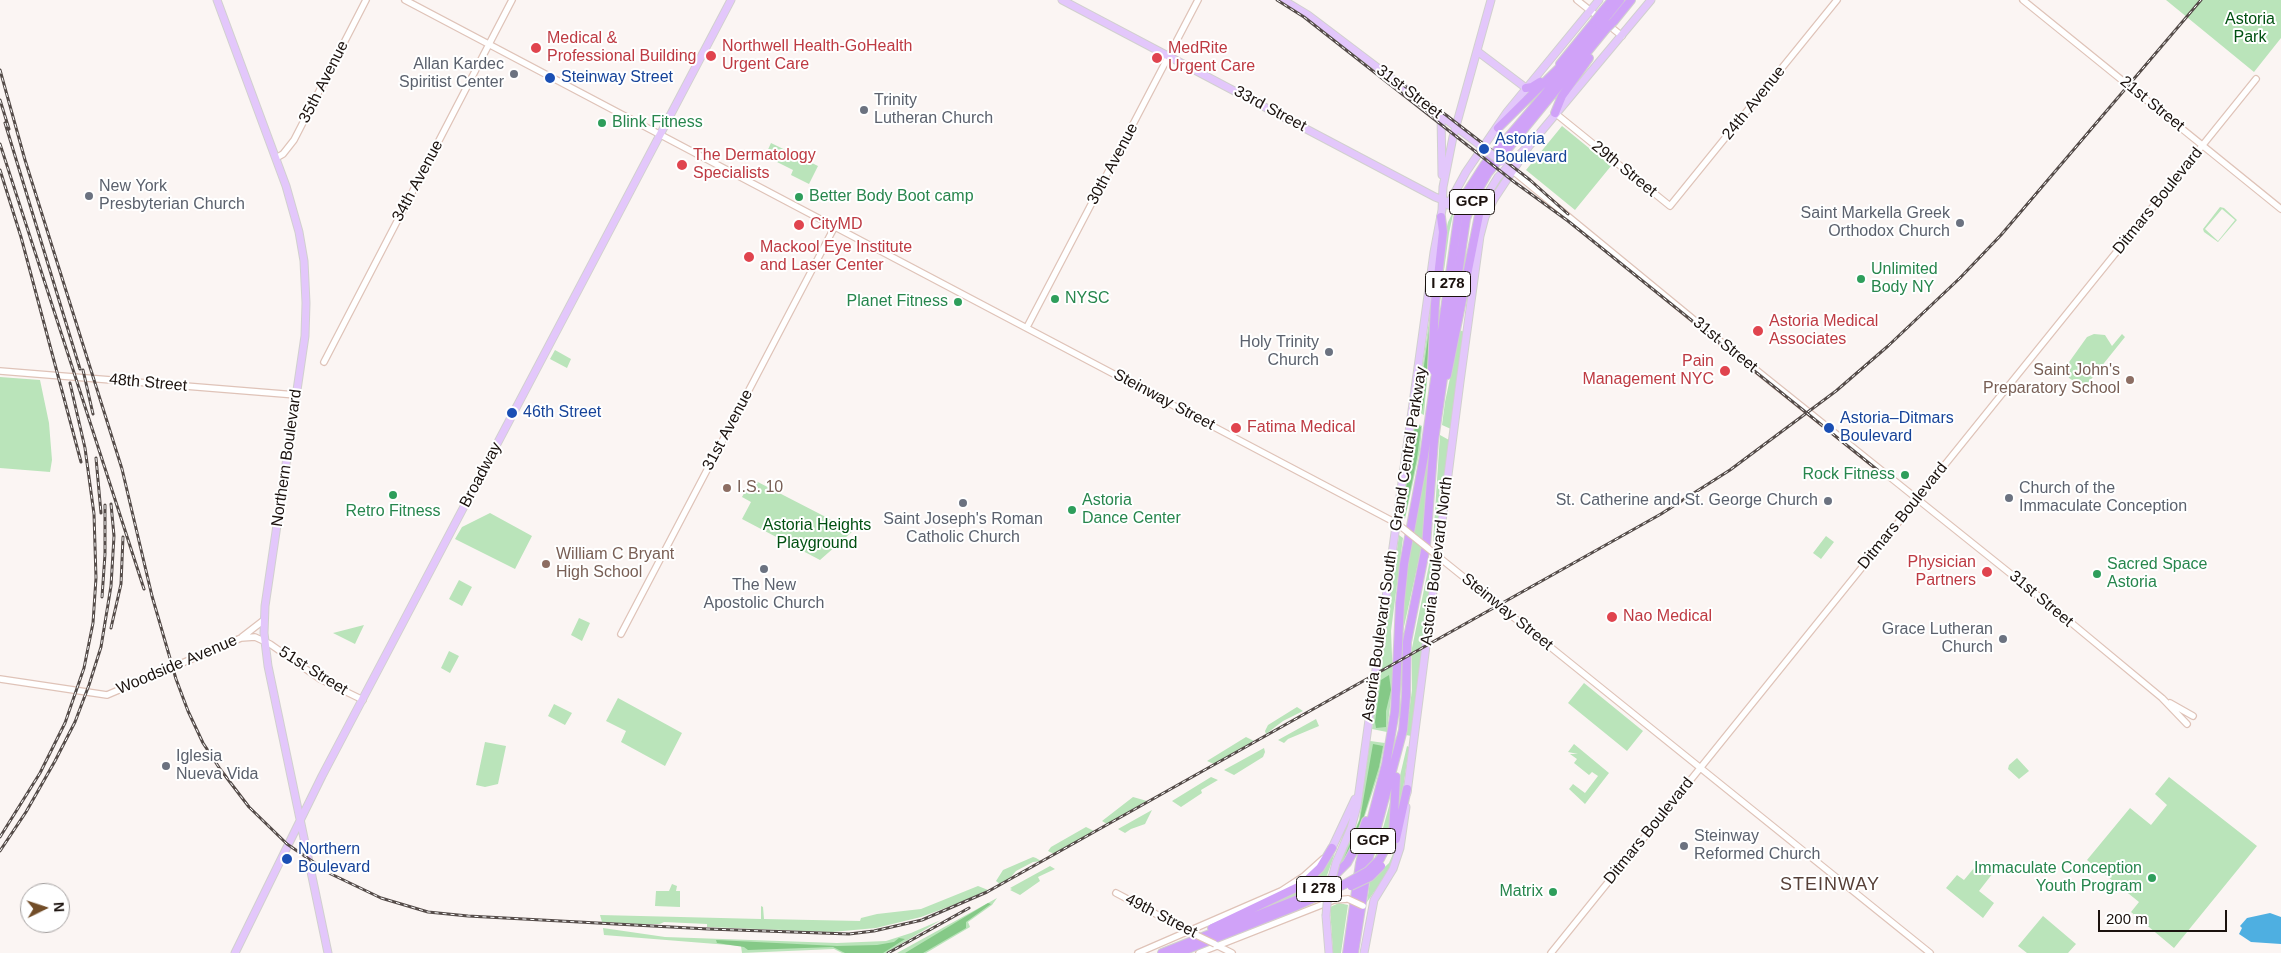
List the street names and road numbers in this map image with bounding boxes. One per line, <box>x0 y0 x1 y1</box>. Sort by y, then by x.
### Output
street label: 35th Avenue <box>295 38 353 126</box>
street label: 31st Street <box>1372 61 1446 123</box>
street label: 24th Avenue <box>1718 62 1790 144</box>
street label: 21st Street <box>2116 72 2188 136</box>
street label: 33rd Street <box>1231 82 1309 136</box>
street label: 30th Avenue <box>1084 120 1142 208</box>
street label: 34th Avenue <box>389 137 447 225</box>
street label: 29th Street <box>1588 137 1660 201</box>
street label: Ditmars Boulevard <box>2109 144 2207 258</box>
road number: GCP <box>1450 190 1494 214</box>
road number: I 278 <box>1426 272 1470 296</box>
street label: 31st Street <box>1689 313 1761 377</box>
street label: Steinway Street <box>1110 365 1218 435</box>
street label: Grand Central Parkway <box>1387 365 1431 533</box>
street label: 48th Street <box>108 370 188 396</box>
street label: 31st Avenue <box>699 386 757 474</box>
street label: Northern Boulevard <box>268 388 306 528</box>
street label: Broadway <box>456 439 506 511</box>
street label: Ditmars Boulevard <box>1854 459 1952 573</box>
street label: Astoria Boulevard North <box>1417 476 1457 646</box>
street label: Astoria Boulevard South <box>1358 549 1402 723</box>
street label: 31st Street <box>2005 567 2077 631</box>
street label: Steinway Street <box>1457 569 1557 655</box>
street label: Woodside Avenue <box>114 631 240 699</box>
street label: 51st Street <box>275 642 351 700</box>
street label: Ditmars Boulevard <box>1600 774 1698 888</box>
road number: GCP <box>1350 828 1396 854</box>
road number: I 278 <box>1296 876 1342 902</box>
street label: 49th Street <box>1122 890 1200 942</box>

